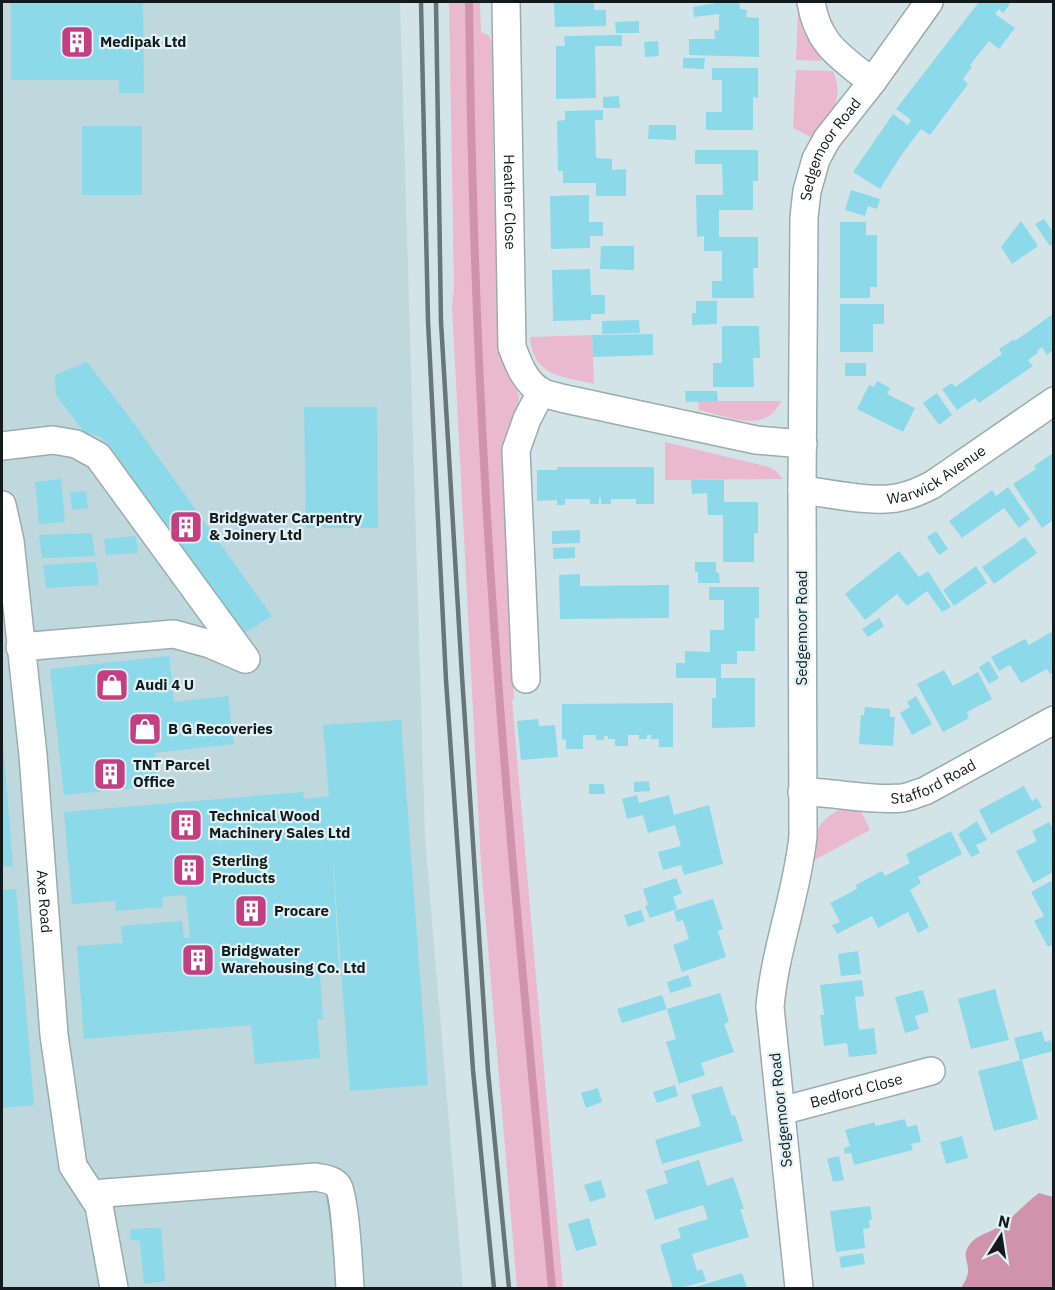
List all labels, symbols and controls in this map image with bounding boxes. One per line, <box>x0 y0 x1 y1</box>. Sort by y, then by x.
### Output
building icon: Medipak Ltd <box>59 24 95 60</box>
place label: Medipak Ltd <box>100 32 186 51</box>
street label: Sedgemoor Road <box>796 94 865 202</box>
street label: Heather Close <box>500 154 520 250</box>
street label: Warwick Avenue <box>886 441 989 508</box>
place label: Bridgwater Carpentry & Joinery Ltd <box>209 508 362 544</box>
building icon: Bridgwater Carpentry & Joinery Ltd <box>168 509 204 545</box>
street label: Sedgemoor Road <box>792 570 811 686</box>
shop icon: Audi 4 U <box>94 667 130 703</box>
place label: Audi 4 U <box>135 675 194 694</box>
shop icon: B G Recoveries <box>127 711 163 747</box>
place label: B G Recoveries <box>168 719 273 738</box>
place label: TNT Parcel Office <box>133 755 210 791</box>
street label: Stafford Road <box>890 755 979 808</box>
building icon: TNT Parcel Office <box>92 756 128 792</box>
place label: Technical Wood Machinery Sales Ltd <box>209 806 350 842</box>
building icon: Technical Wood Machinery Sales Ltd <box>168 807 204 843</box>
place label: Sterling Products <box>212 851 276 887</box>
building icon: Sterling Products <box>171 852 207 888</box>
street label: Axe Road <box>33 869 56 934</box>
building icon: Procare <box>233 893 269 929</box>
place label: Procare <box>274 901 329 920</box>
place label: Bridgwater Warehousing Co. Ltd <box>221 941 366 977</box>
building icon: Bridgwater Warehousing Co. Ltd <box>180 942 216 978</box>
street label: Sedgemoor Road <box>765 1052 796 1168</box>
street label: Bedford Close <box>808 1069 905 1112</box>
north arrow <box>971 1206 1031 1266</box>
text: N <box>996 1210 1012 1232</box>

